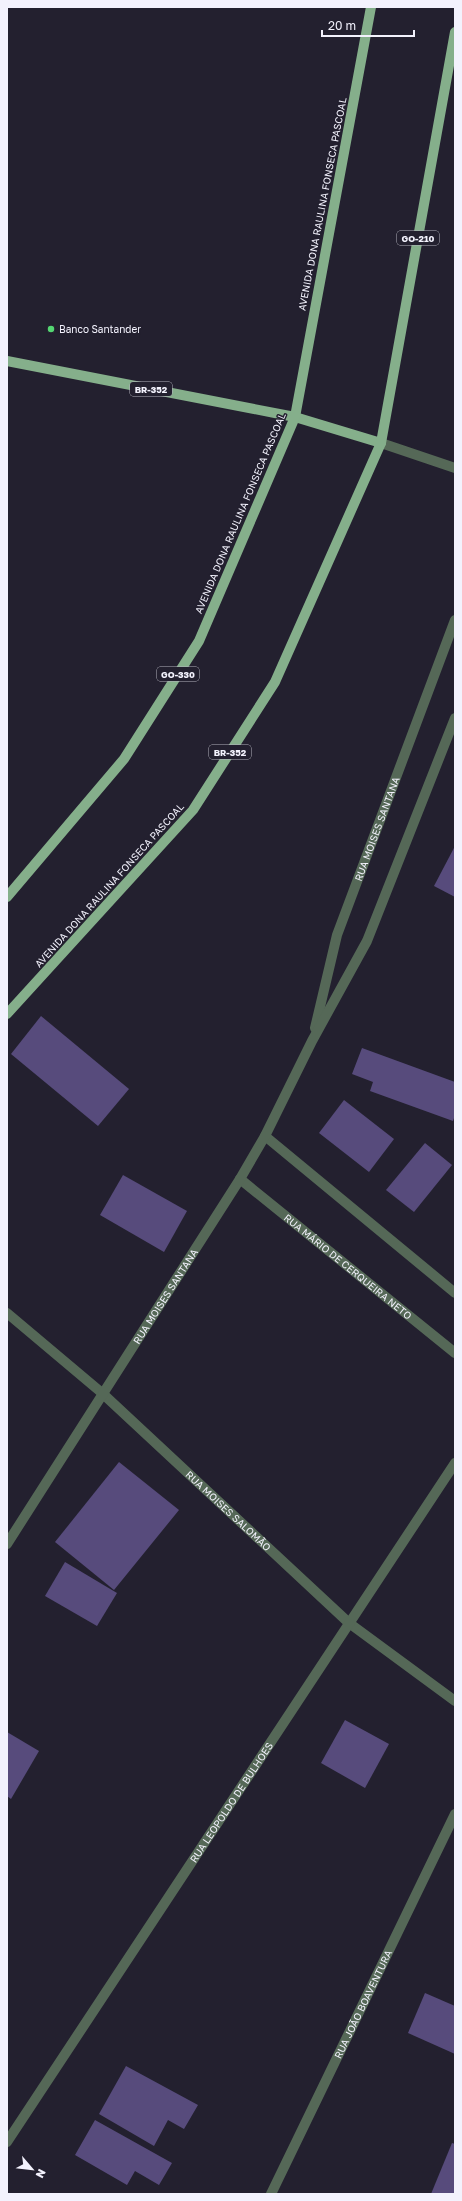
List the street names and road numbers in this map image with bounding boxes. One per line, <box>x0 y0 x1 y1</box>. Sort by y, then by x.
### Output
street label: AVENIDA DONA RAULINA FONSECA PASCOAL <box>295 96 349 312</box>
road number: GO-210 <box>397 231 439 245</box>
road number: BR-352 <box>130 382 172 396</box>
street label: AVENIDA DONA RAULINA FONSECA PASCOAL <box>192 411 288 615</box>
road number: GO-330 <box>157 667 199 681</box>
road number: BR-352 <box>209 745 251 759</box>
street label: RUA MOISES SANTANA <box>352 775 402 883</box>
street label: AVENIDA DONA RAULINA FONSECA PASCOAL <box>32 800 186 970</box>
street label: RUA MÁRIO DE CERQUEIRA NETO <box>282 1211 414 1322</box>
street label: RUA MOISES SANTANA <box>130 1246 200 1346</box>
street label: RUA MOISES SALOMÃO <box>183 1468 273 1553</box>
street label: RUA LEOPOLDO DE BULHOES <box>187 1740 275 1865</box>
street label: RUA JOÃO BOAVENTURA <box>332 1948 394 2060</box>

